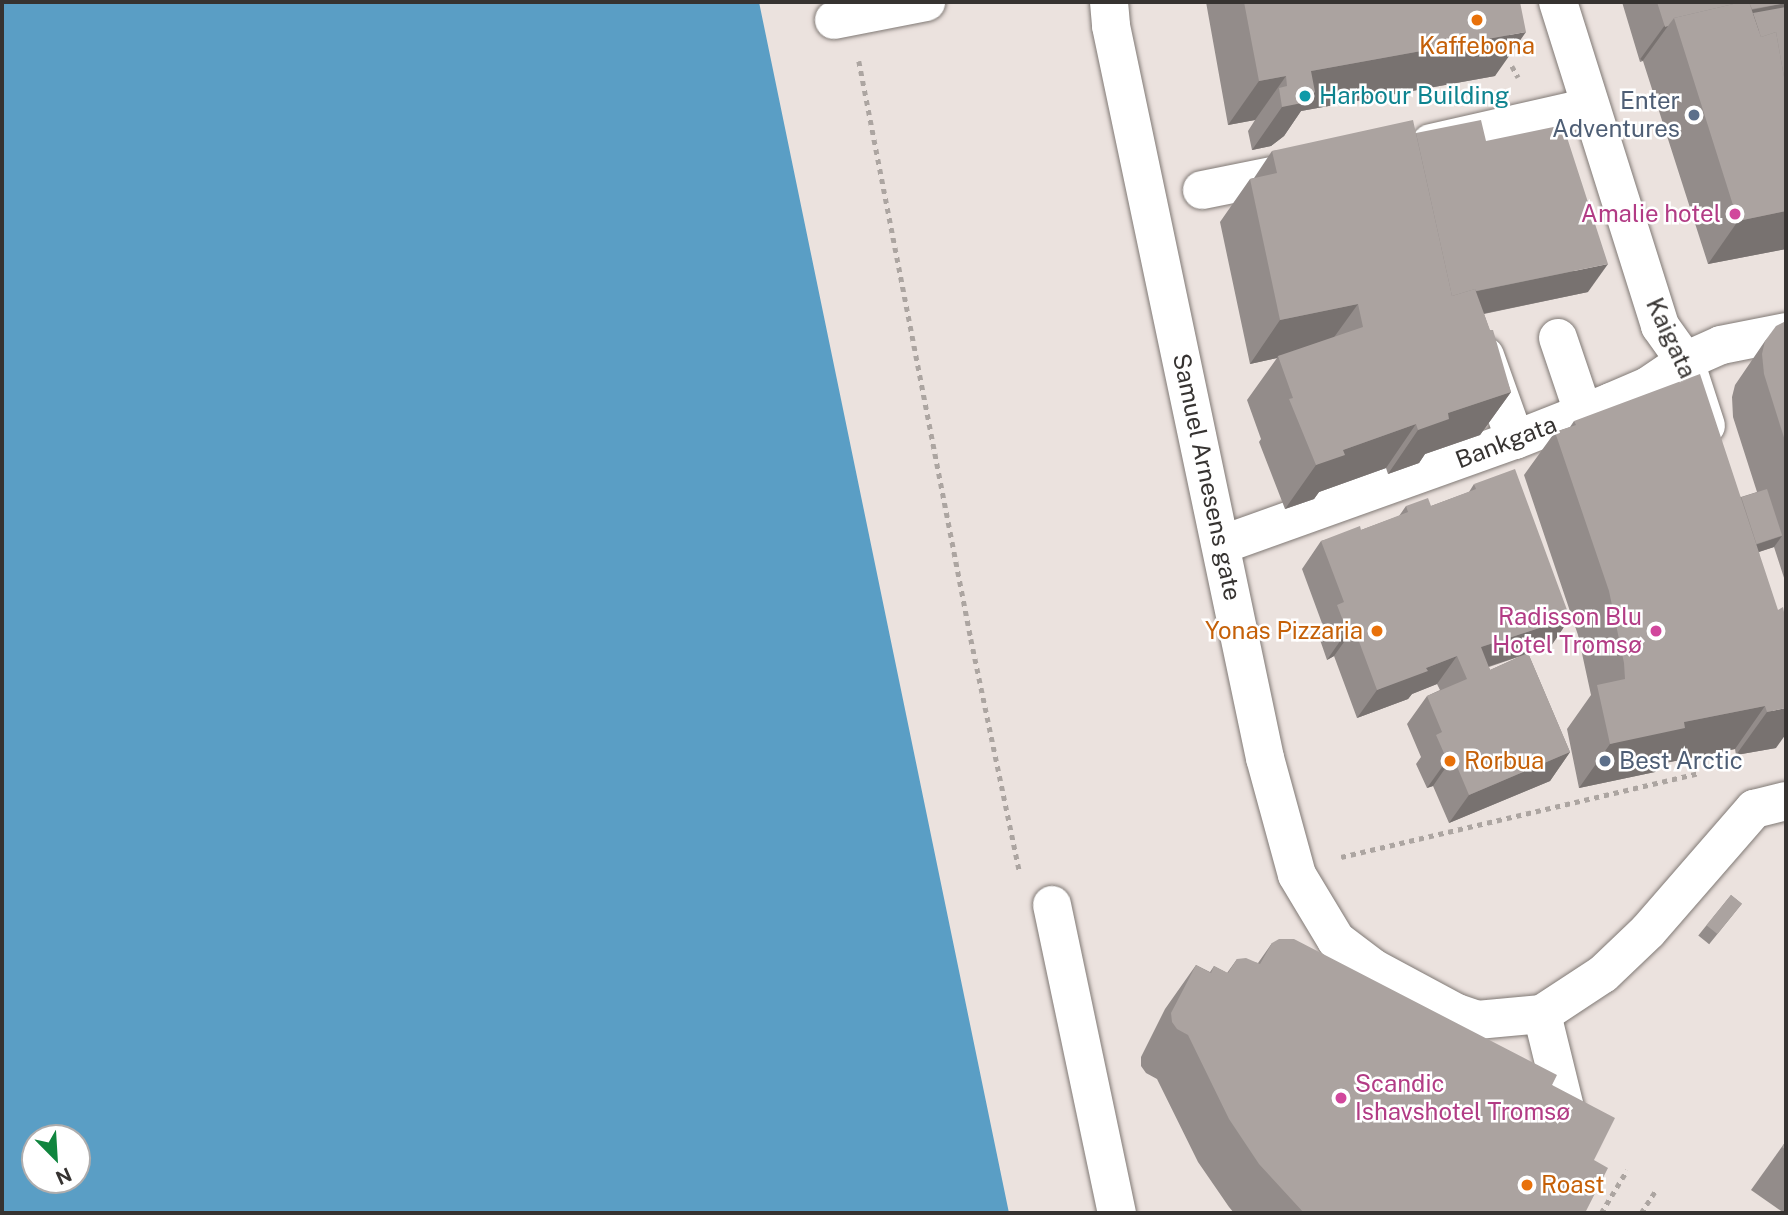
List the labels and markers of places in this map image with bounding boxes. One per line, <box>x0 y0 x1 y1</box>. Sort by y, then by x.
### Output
marker: Kaffebona <box>1469 12 1485 28</box>
place label: Kaffebona <box>1419 32 1535 60</box>
place label: Harbour Building <box>1319 82 1509 110</box>
place label: Enter Adventures <box>1552 87 1680 143</box>
marker: Harbour Building <box>1297 88 1313 104</box>
marker: Enter Adventures <box>1686 107 1702 123</box>
place label: Amalie hotel <box>1581 200 1721 228</box>
marker: Amalie hotel <box>1727 206 1743 222</box>
place label: Radisson Blu Hotel Tromsø <box>1492 603 1642 659</box>
place label: Yonas Pizzaria <box>1205 617 1363 645</box>
marker: Yonas Pizzaria <box>1369 623 1385 639</box>
marker: Radisson Blu Hotel Tromsø <box>1648 623 1664 639</box>
place label: Rorbua <box>1464 747 1544 775</box>
place label: Best Arctic <box>1619 747 1743 775</box>
marker: Rorbua <box>1442 753 1458 769</box>
marker: Best Arctic <box>1597 753 1613 769</box>
place label: Scandic Ishavshotel Tromsø <box>1355 1070 1570 1126</box>
marker: Scandic Ishavshotel Tromsø <box>1333 1090 1349 1106</box>
place label: Roast <box>1541 1171 1605 1199</box>
marker: Roast <box>1519 1177 1535 1193</box>

